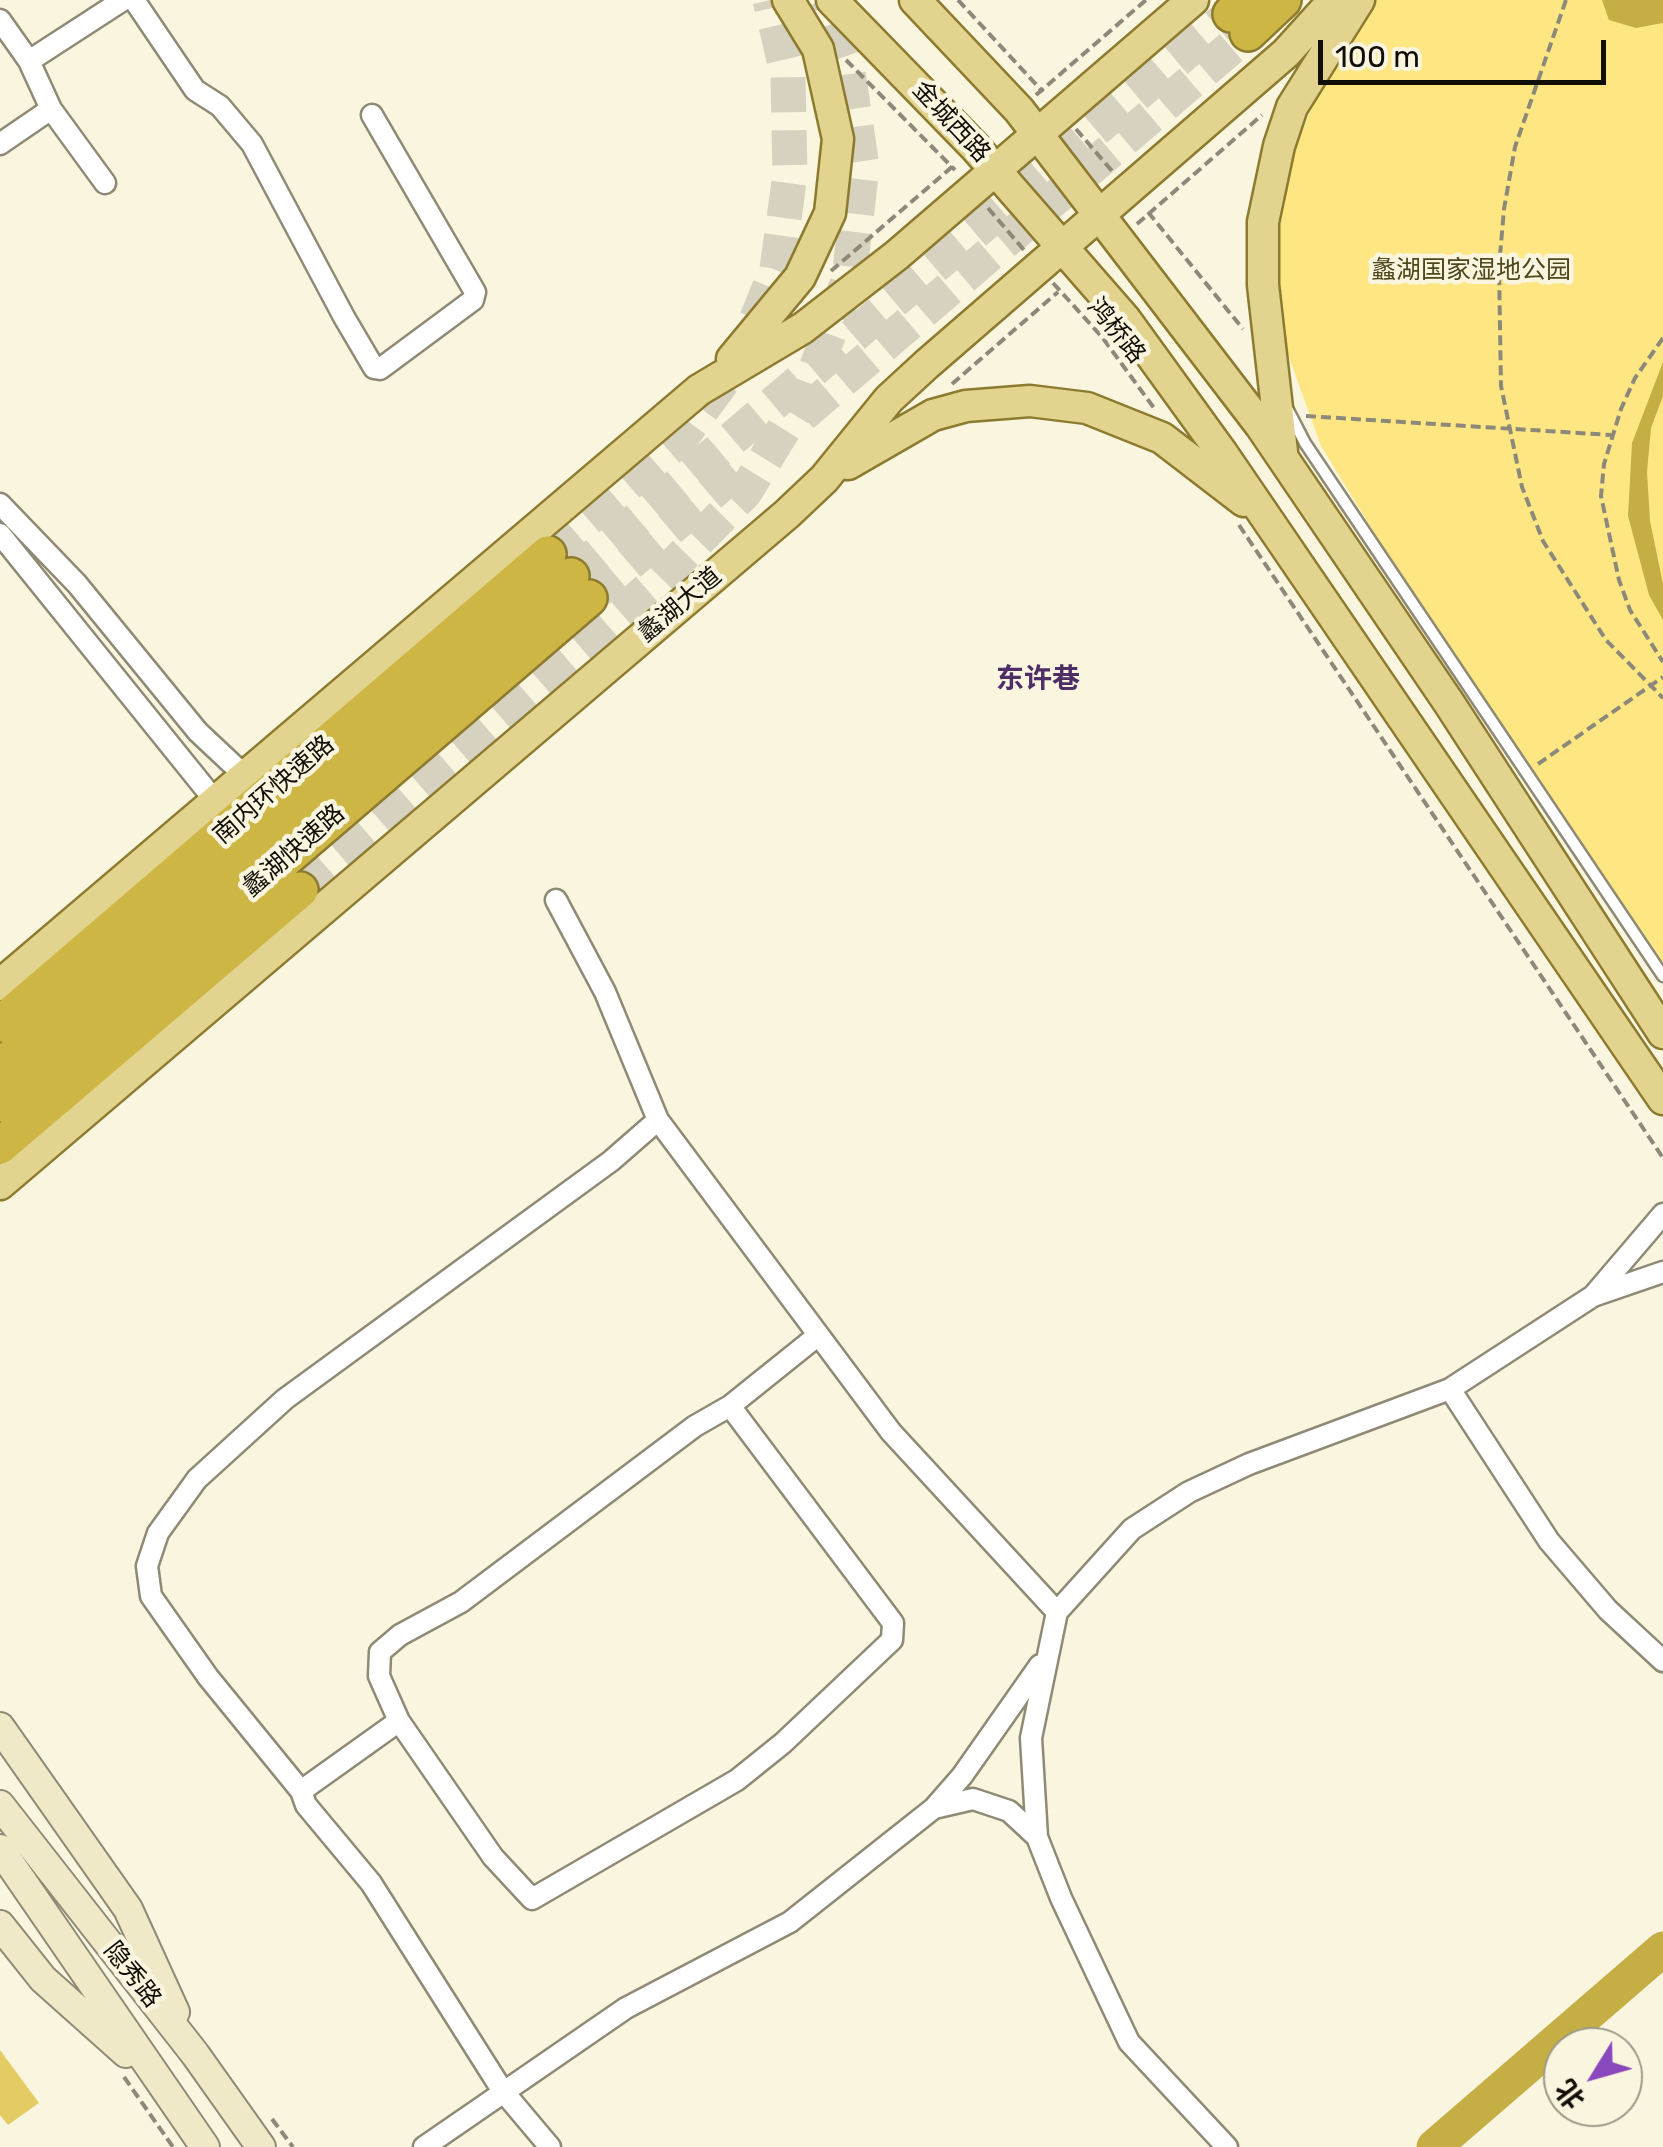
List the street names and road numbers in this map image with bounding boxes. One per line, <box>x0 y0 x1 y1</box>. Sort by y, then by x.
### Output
street label: 金城西路 <box>906 75 996 169</box>
street label: 鸿桥路 <box>1081 292 1151 370</box>
street label: 蠡湖大道 <box>632 561 728 649</box>
street label: 南内环快速路 <box>208 729 340 851</box>
street label: 蠡湖快速路 <box>237 799 351 903</box>
street label: 隐秀路 <box>97 1936 167 2014</box>

